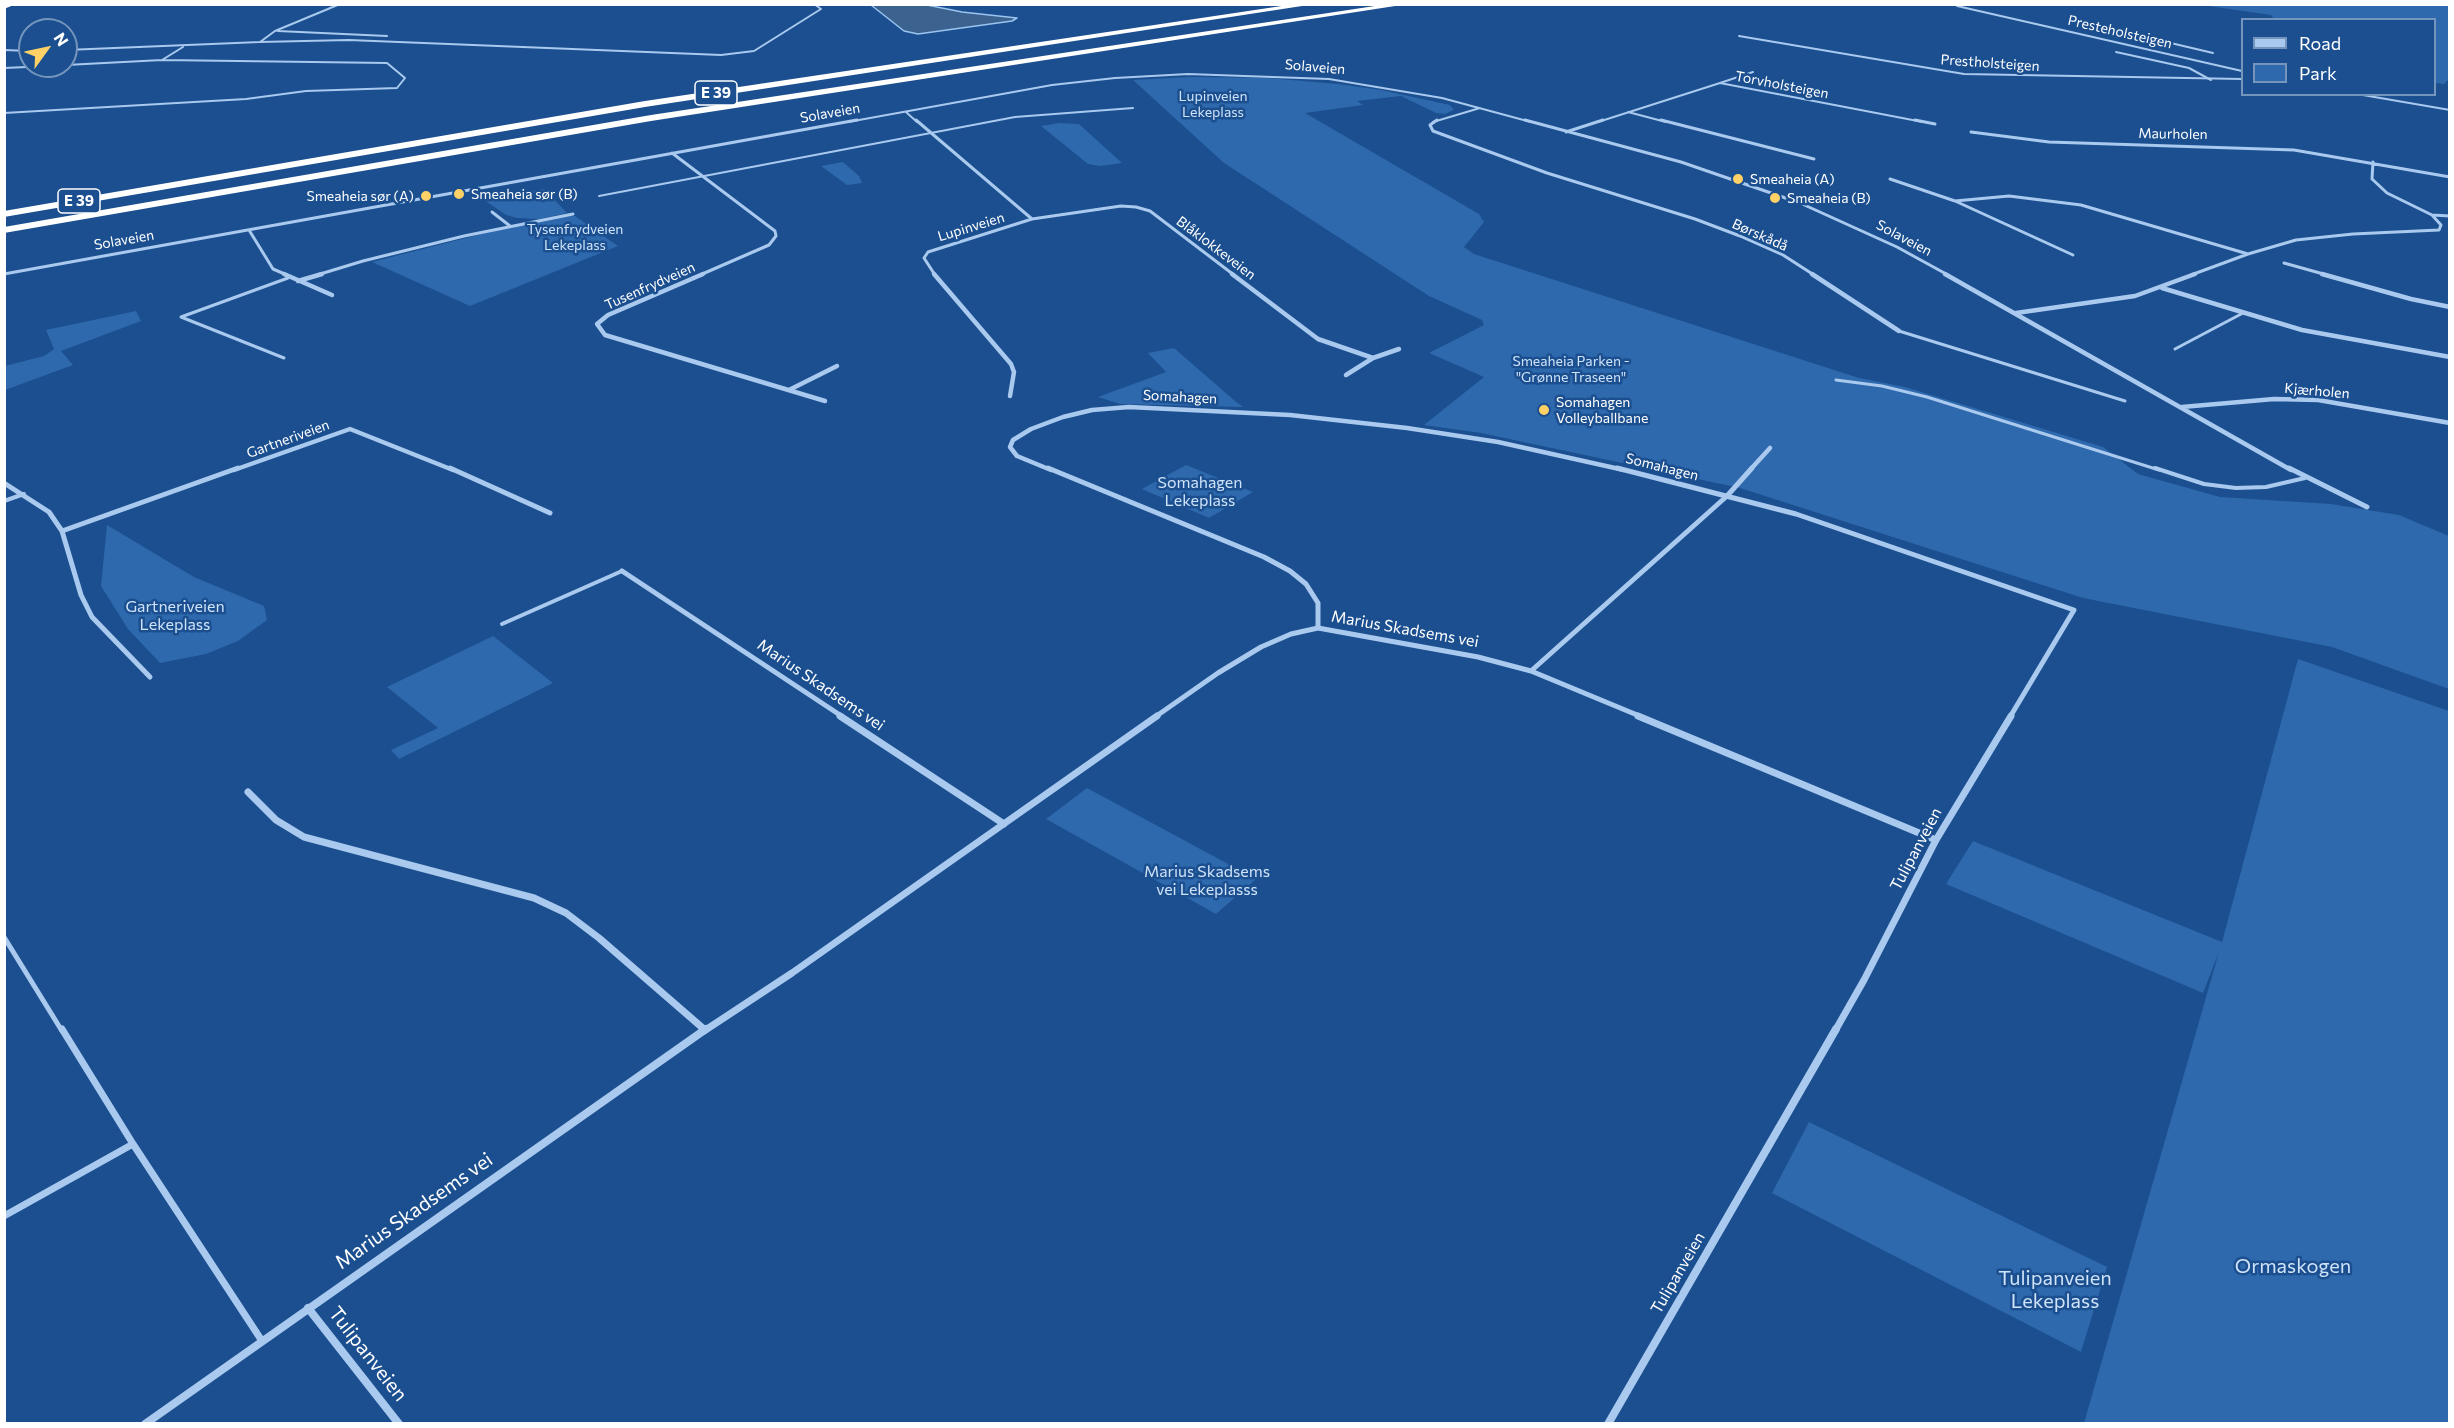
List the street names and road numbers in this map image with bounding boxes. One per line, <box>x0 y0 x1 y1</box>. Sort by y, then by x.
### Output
street label: Presteholsteigen <box>2066 12 2174 52</box>
street label: Prestholsteigen <box>1940 51 2040 75</box>
street label: Solaveien <box>1284 56 1346 78</box>
street label: Torvholsteigen <box>1734 68 1830 102</box>
road number: E 39 <box>695 81 737 105</box>
street label: Solaveien <box>799 99 861 127</box>
street label: Maurholen <box>2138 125 2208 143</box>
road number: E 39 <box>58 189 100 213</box>
street label: Lupinveien <box>936 209 1006 245</box>
street label: Blåklokkeveien <box>1173 213 1259 283</box>
street label: Børskådå <box>1729 215 1791 255</box>
street label: Solaveien <box>1873 216 1935 260</box>
street label: Solaveien <box>93 226 155 254</box>
street label: Tusenfrydveien <box>602 259 698 313</box>
street label: Kjærholen <box>2284 380 2350 402</box>
street label: Somahagen <box>1142 387 1218 407</box>
street label: Gartneriveien <box>244 416 332 462</box>
street label: Somahagen <box>1624 450 1700 484</box>
street label: Marius Skadsems vei <box>1330 607 1480 651</box>
street label: Marius Skadsems vei <box>754 635 888 735</box>
street label: Tulipanveien <box>1886 804 1946 894</box>
street label: Marius Skadsems vei <box>331 1148 497 1274</box>
street label: Tulipanveien <box>1647 1229 1709 1317</box>
street label: Tulipanveien <box>324 1302 412 1406</box>

